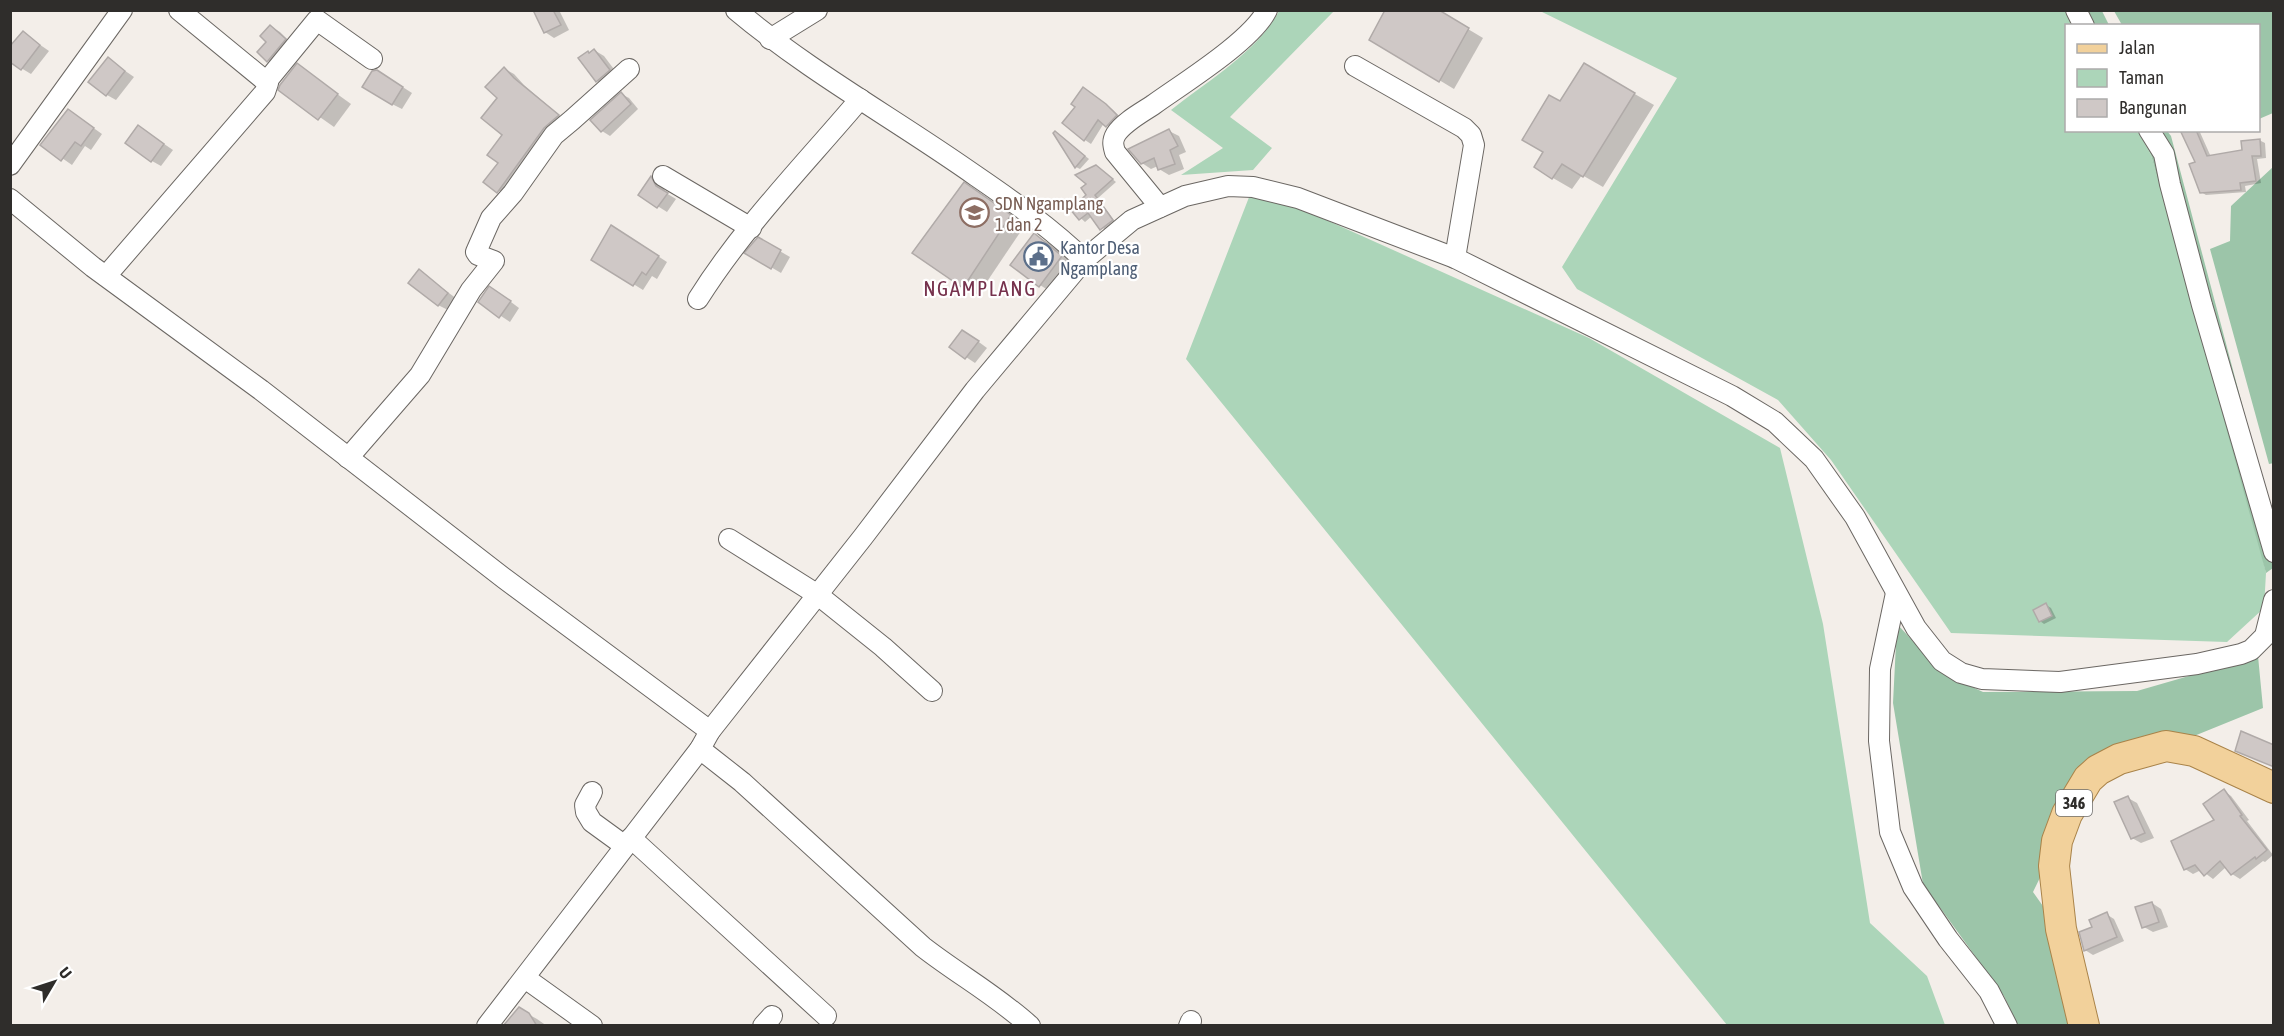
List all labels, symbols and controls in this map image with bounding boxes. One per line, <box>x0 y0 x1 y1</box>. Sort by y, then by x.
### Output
legend <box>2065 24 2260 132</box>
text: Jalan <box>2119 37 2155 58</box>
text: Taman <box>2119 67 2164 88</box>
text: Bangunan <box>2119 97 2187 118</box>
place label: SDN Ngamplang 1 dan 2 <box>995 193 1103 235</box>
school or university icon: SDN Ngamplang 1 dan 2 <box>958 197 990 229</box>
place label: Kantor Desa Ngamplang <box>1060 237 1140 279</box>
public building icon: Kantor Desa Ngamplang <box>1023 241 1055 273</box>
district label: NGAMPLANG <box>923 276 1037 300</box>
road number: 346 <box>2056 790 2092 816</box>
north arrow <box>24 952 84 1012</box>
text: U <box>56 963 76 982</box>

